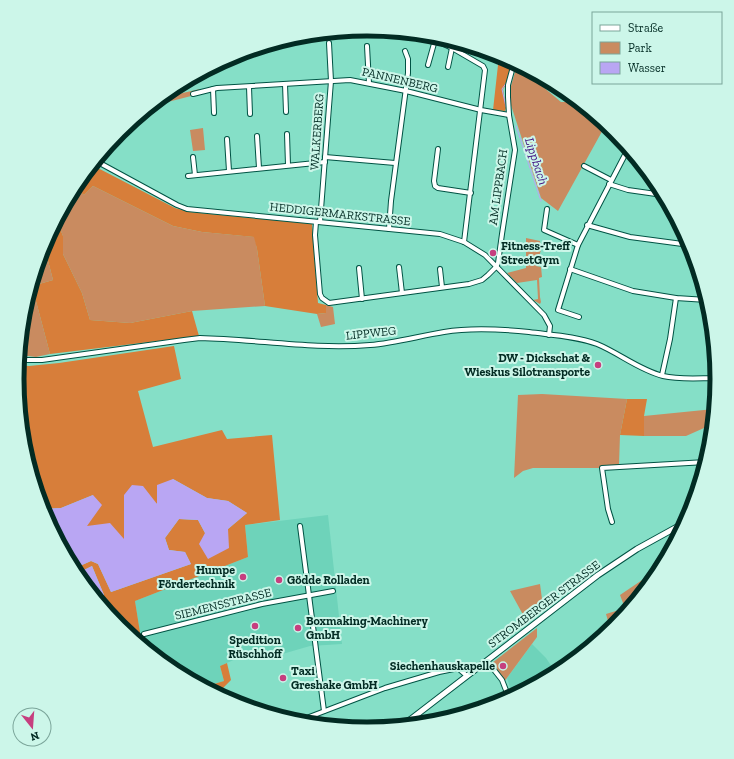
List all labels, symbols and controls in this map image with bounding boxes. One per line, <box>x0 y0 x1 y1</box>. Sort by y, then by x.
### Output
legend <box>592 12 722 84</box>
text: Straße <box>628 21 664 35</box>
text: Park <box>628 41 653 55</box>
text: Wasser <box>628 61 666 75</box>
street label: PANNENBERG <box>361 64 439 96</box>
street label: WALKERBERG <box>307 93 327 171</box>
water label: Lippbach <box>522 136 551 187</box>
street label: AM LIPPBACH <box>486 148 510 226</box>
street label: HEDDIGERMARKSTRASSE <box>269 200 411 228</box>
place label: Fitness-Treff StreetGym <box>501 239 571 267</box>
marker: Fitness-Treff StreetGym <box>488 248 498 258</box>
street label: LIPPWEG <box>345 323 397 343</box>
place label: DW - Dickschat & Wieskus Silotransporte <box>464 351 591 379</box>
marker: DW - Dickschat & Wieskus Silotransporte <box>593 360 603 370</box>
street label: STROMBERGER STRASSE <box>485 557 603 651</box>
place label: Humpe Fördertechnik <box>158 563 235 591</box>
marker: Humpe Fördertechnik <box>238 572 248 582</box>
place label: Gödde Rolladen <box>287 573 370 587</box>
marker: Gödde Rolladen <box>274 575 284 585</box>
street label: SIEMENSSTRASSE <box>173 585 273 623</box>
place label: Boxmaking-Machinery GmbH <box>306 614 428 642</box>
marker: Spedition Rüschhoff <box>250 621 260 631</box>
marker: Boxmaking-Machinery GmbH <box>293 623 303 633</box>
place label: Spedition Rüschhoff <box>228 633 283 661</box>
place label: Siechenhauskapelle <box>390 659 495 673</box>
marker: Siechenhauskapelle <box>498 661 508 671</box>
place label: Taxi Greshake GmbH <box>291 664 378 692</box>
marker: Taxi Greshake GmbH <box>278 673 288 683</box>
north arrow <box>12 707 52 747</box>
text: N <box>28 729 41 744</box>

